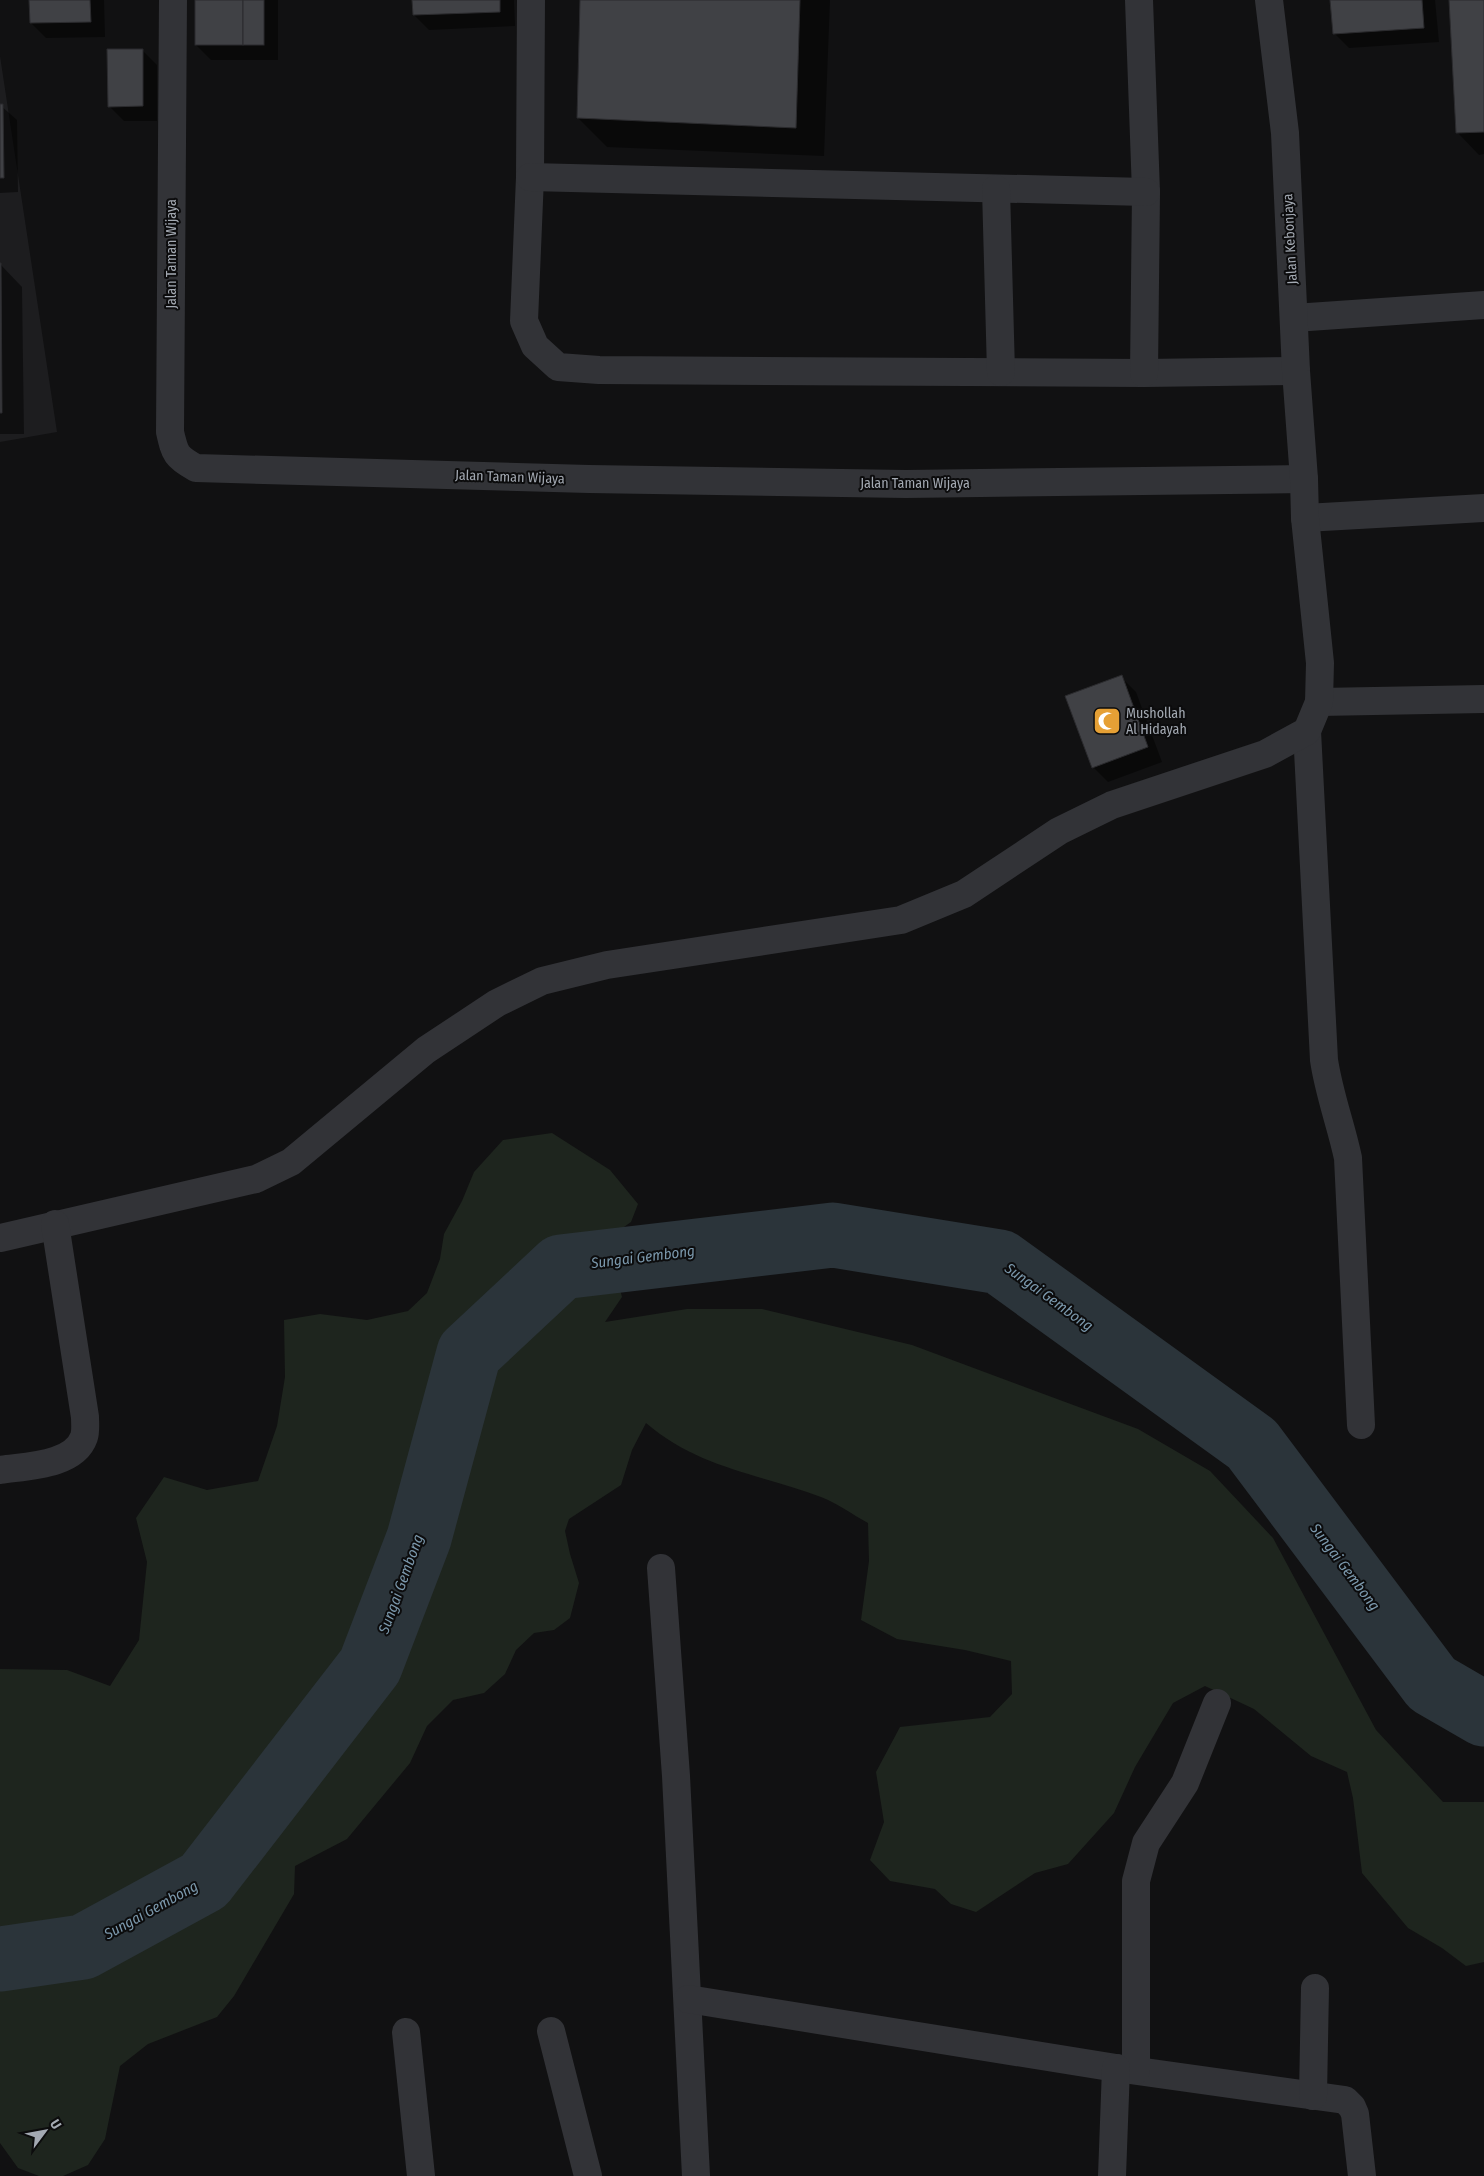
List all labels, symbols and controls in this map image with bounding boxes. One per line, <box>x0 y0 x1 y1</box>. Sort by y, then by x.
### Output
street label: Jalan Kebonjaya <box>1279 193 1301 285</box>
street label: Jalan Taman Wijaya <box>163 199 180 309</box>
street label: Jalan Taman Wijaya <box>455 467 565 487</box>
street label: Jalan Taman Wijaya <box>860 475 970 492</box>
place label: Mushollah Al Hidayah <box>1126 705 1187 738</box>
mosque icon: Mushollah Al Hidayah <box>1092 706 1122 736</box>
water label: Sungai Gembong <box>589 1242 696 1272</box>
water label: Sungai Gembong <box>1001 1258 1097 1335</box>
water label: Sungai Gembong <box>1306 1519 1384 1614</box>
water label: Sungai Gembong <box>374 1532 427 1637</box>
water label: Sungai Gembong <box>100 1877 201 1944</box>
north arrow <box>20 2106 70 2156</box>
text: U <box>46 2116 65 2132</box>

